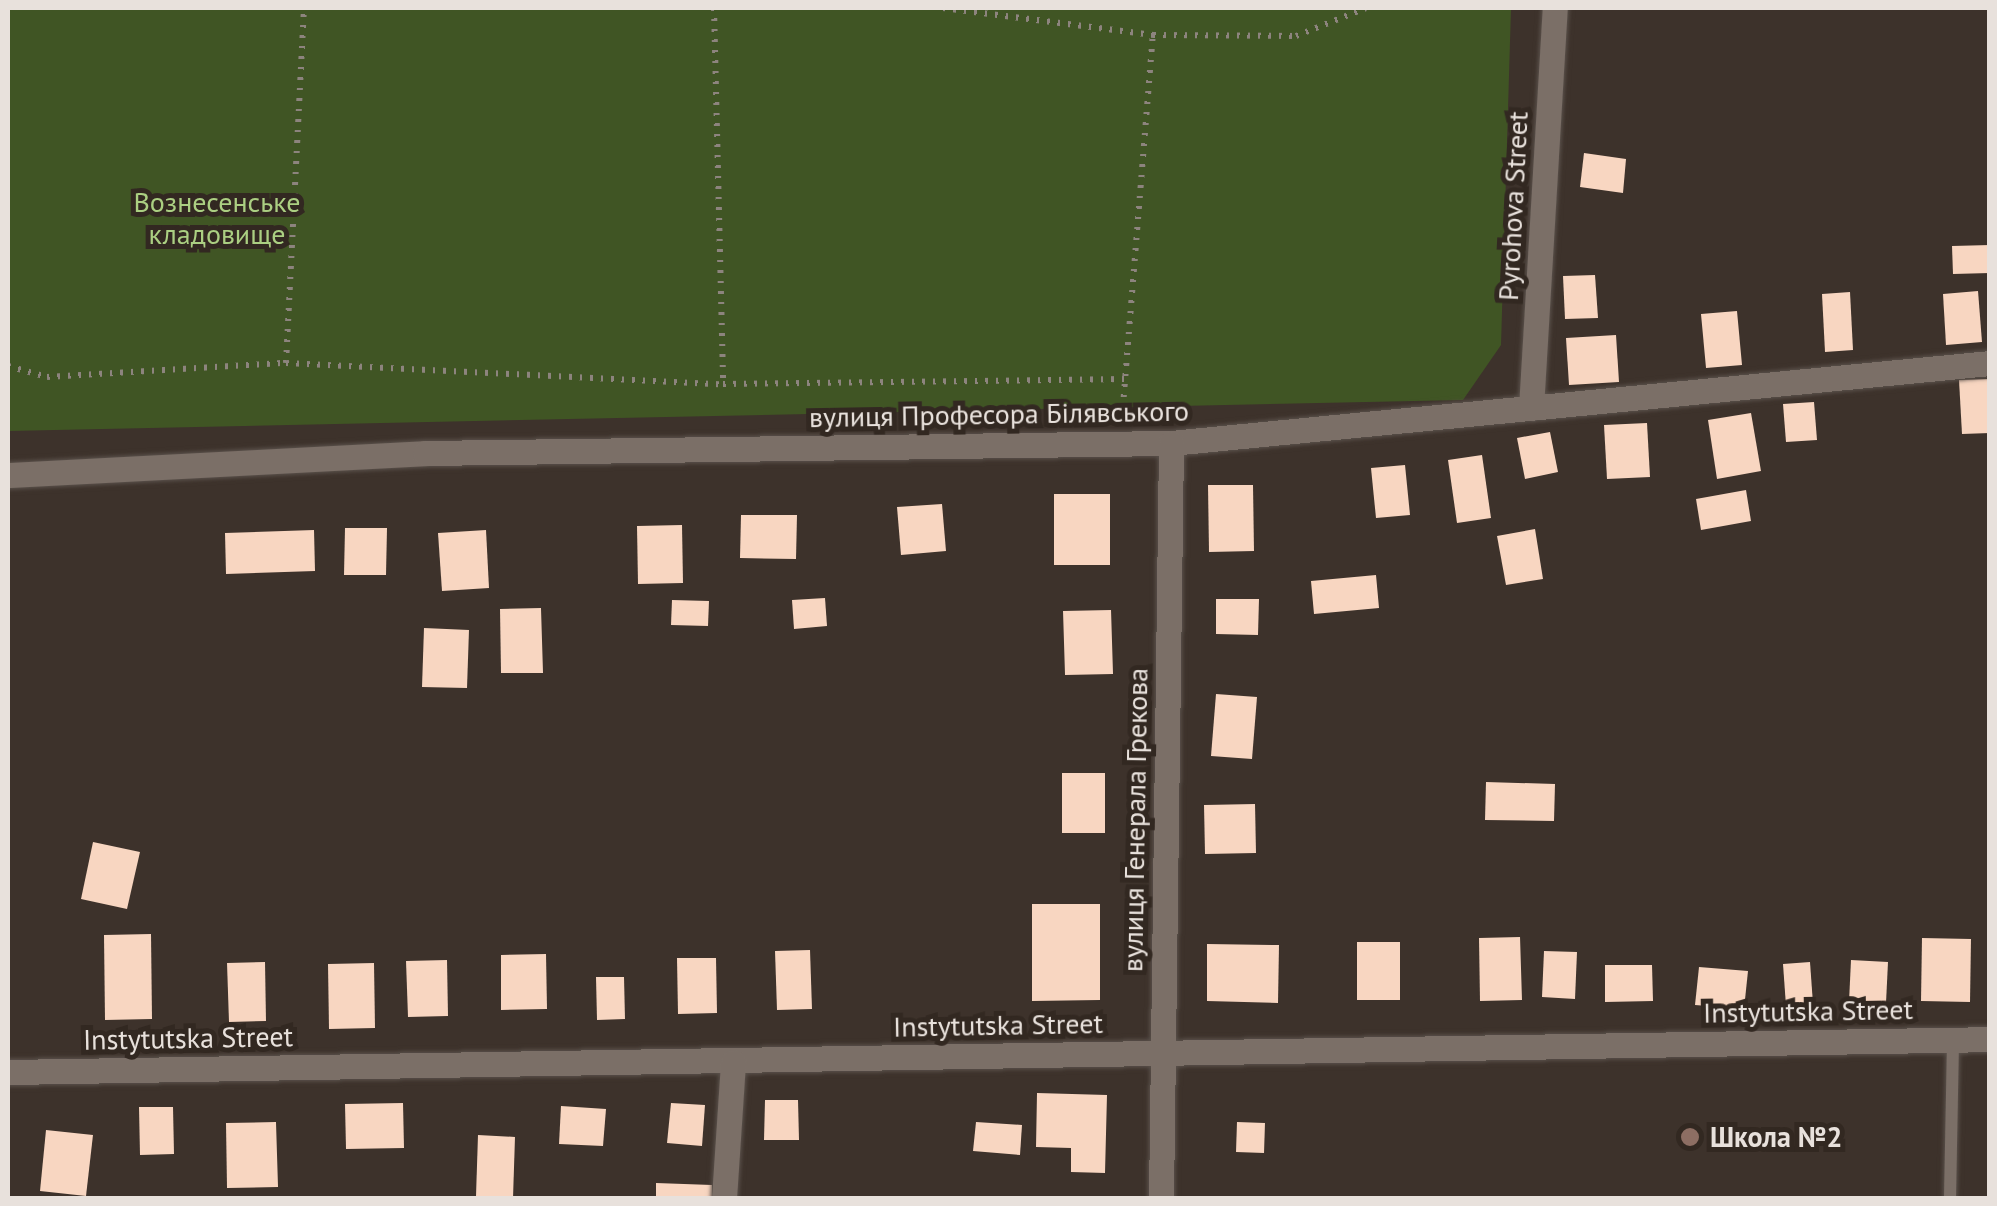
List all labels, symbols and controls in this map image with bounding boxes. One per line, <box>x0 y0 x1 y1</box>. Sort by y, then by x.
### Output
street label: Pyrohova Street <box>1491 110 1535 302</box>
park label: Вознесенське кладовище <box>134 185 300 251</box>
street label: вулиця Професора Білявського <box>809 394 1189 434</box>
street label: вулиця Генерала Грекова <box>1116 668 1154 972</box>
street label: Instytutska Street <box>1703 992 1913 1030</box>
street label: Instytutska Street <box>893 1006 1103 1044</box>
street label: Instytutska Street <box>83 1019 293 1057</box>
place label: Школа №2 <box>1710 1120 1842 1154</box>
marker: Школа №2 <box>1679 1126 1701 1148</box>

